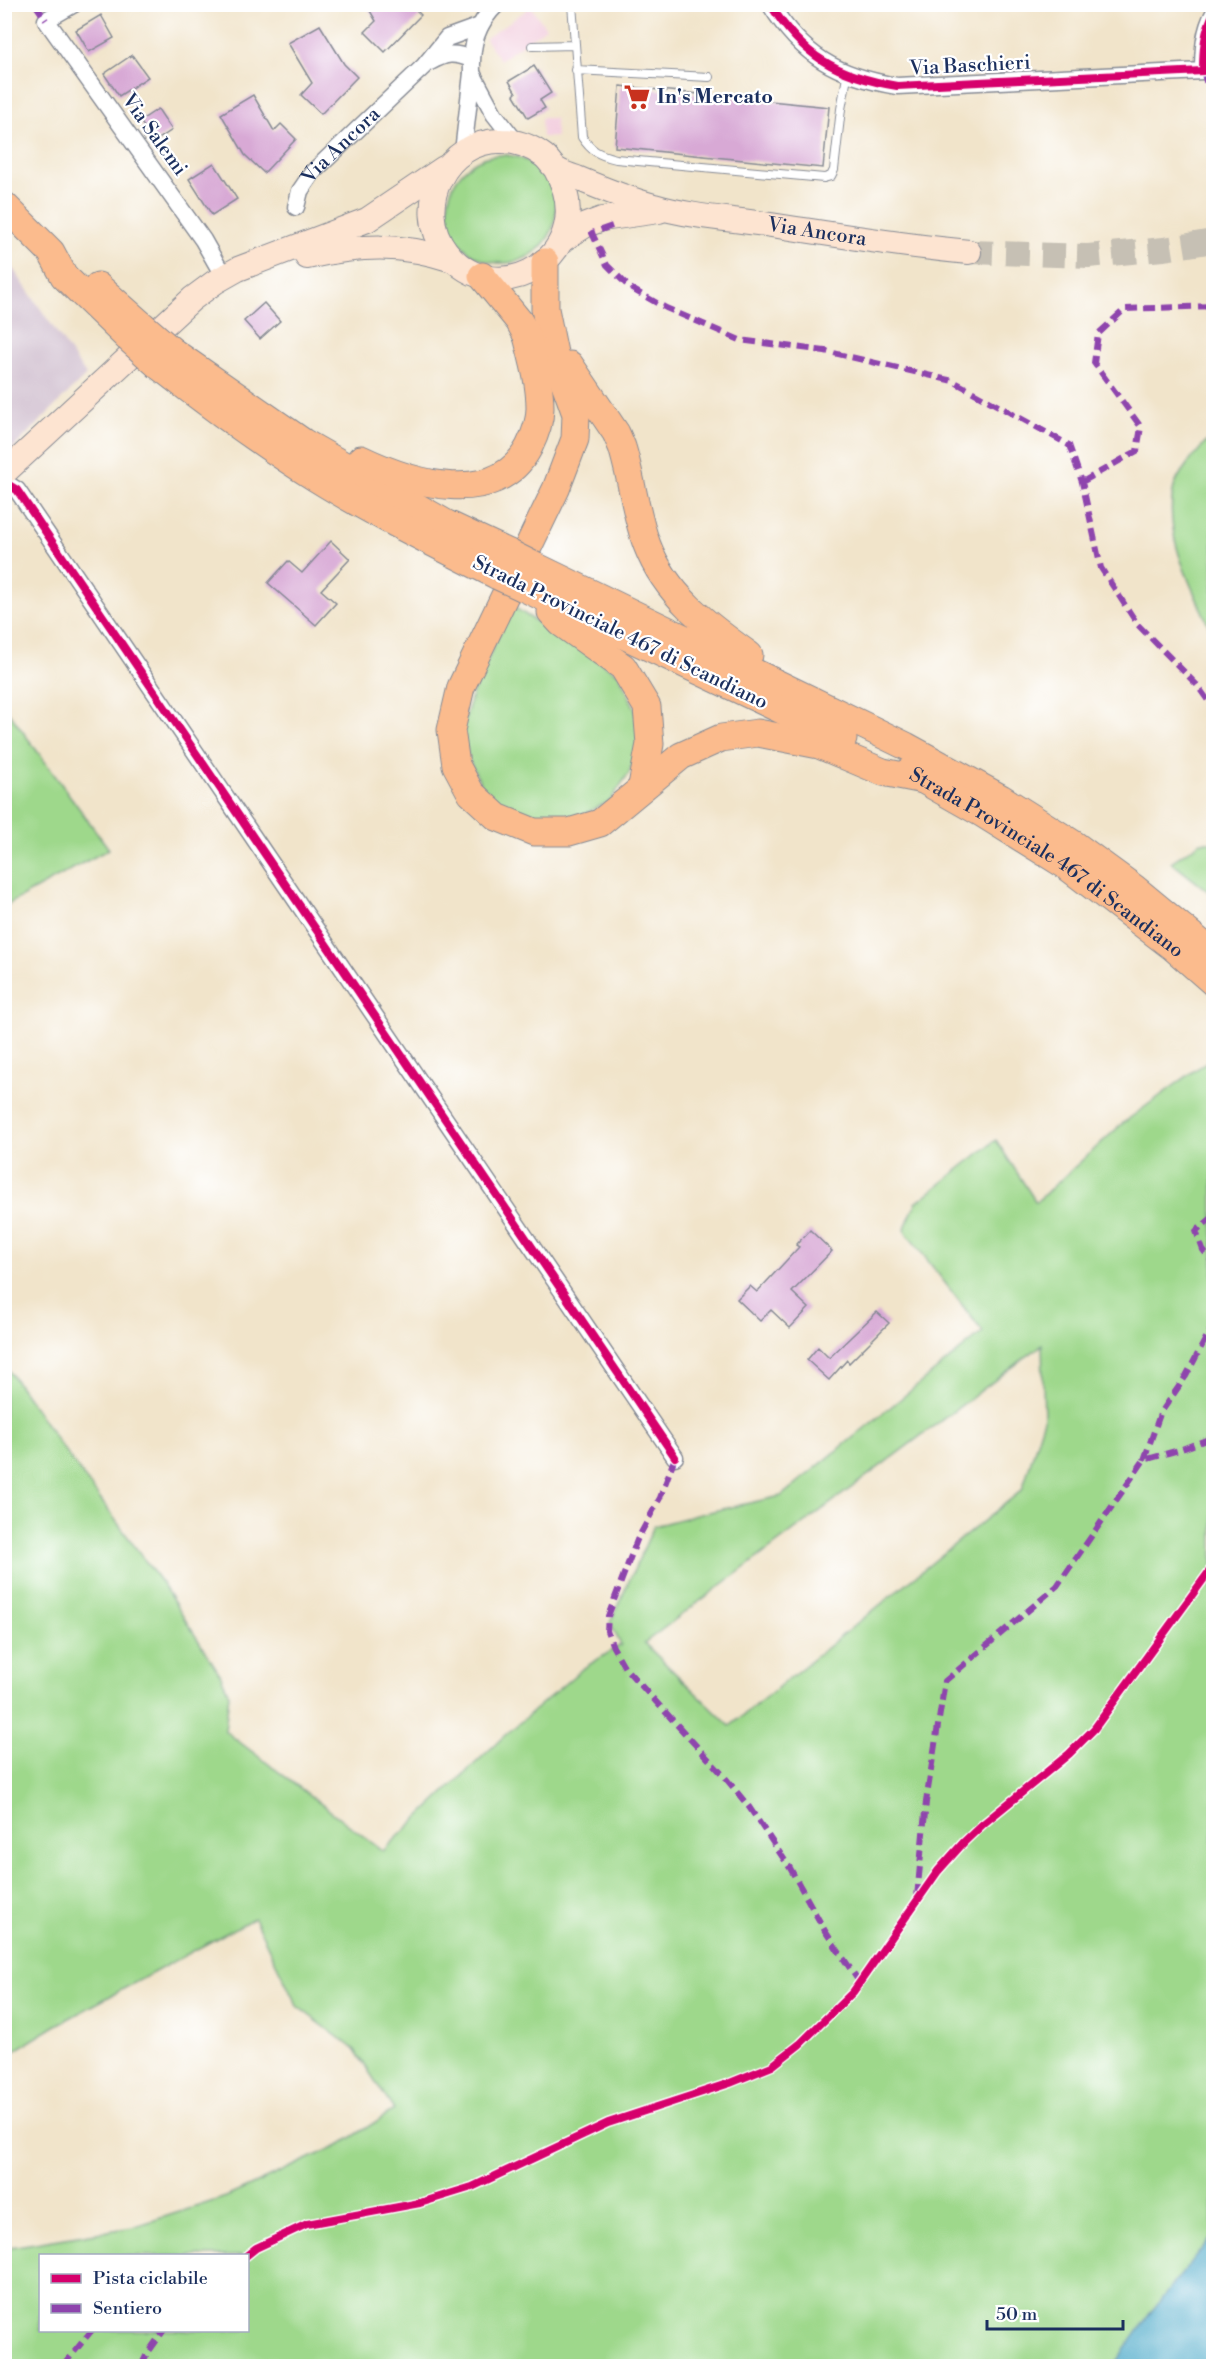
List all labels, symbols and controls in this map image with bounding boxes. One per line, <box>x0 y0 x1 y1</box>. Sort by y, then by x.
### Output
street label: Via Baschieri <box>908 50 1032 82</box>
supermarket icon: In's Mercato <box>622 82 652 112</box>
place label: In's Mercato <box>657 85 773 110</box>
street label: Via Salemi <box>115 88 192 181</box>
street label: Via Ancora <box>296 101 386 189</box>
street label: Via Ancora <box>765 212 869 252</box>
street label: Strada Provinciale 467 di Scandiano <box>468 550 772 716</box>
street label: Strada Provinciale 467 di Scandiano <box>905 762 1189 963</box>
legend <box>39 2254 249 2332</box>
text: Pista ciclabile <box>93 2267 208 2290</box>
scale bar <box>987 2293 1124 2331</box>
text: Sentiero <box>93 2297 162 2320</box>
text: 50 m <box>996 2303 1038 2326</box>

